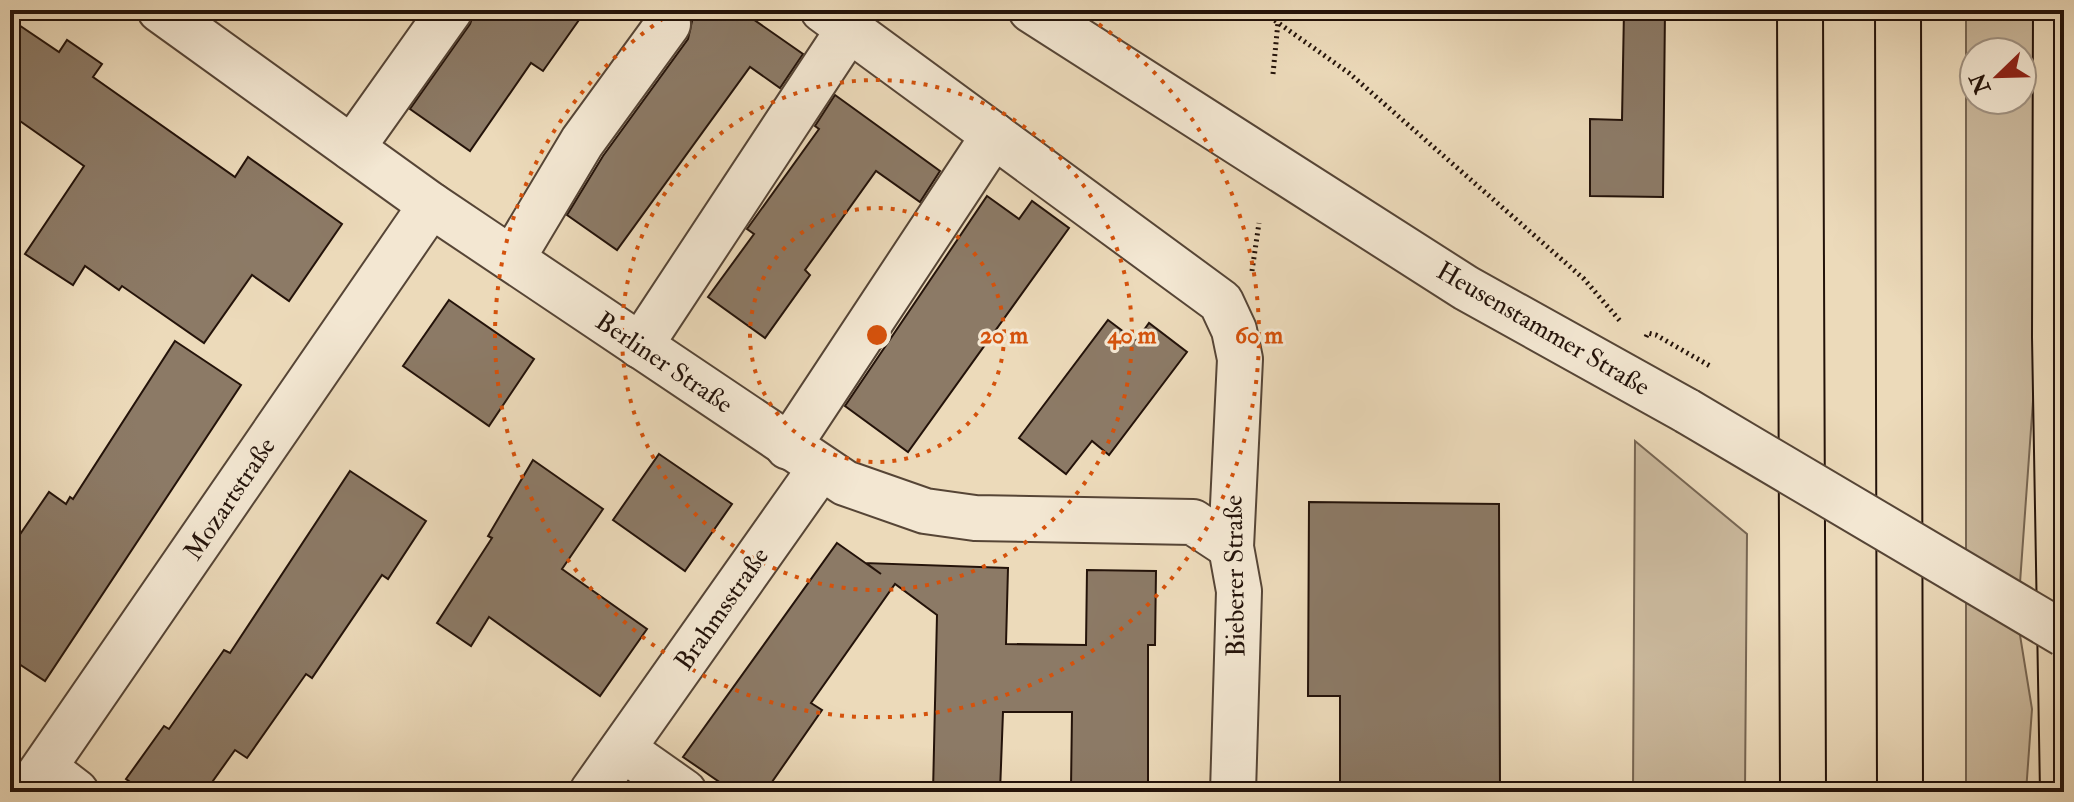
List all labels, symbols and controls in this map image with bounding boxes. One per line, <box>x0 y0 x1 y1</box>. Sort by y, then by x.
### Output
north arrow <box>1958 36 2038 116</box>
text: N <box>1964 69 1998 99</box>
street label: Heusenstammer Straße <box>1431 255 1655 403</box>
street label: Berliner Straße <box>589 305 739 421</box>
text: 20 m <box>980 320 1028 351</box>
text: 40 m <box>1107 320 1157 351</box>
text: 60 m <box>1235 320 1283 351</box>
centre of rings <box>863 321 891 349</box>
street label: Mozartstraße <box>177 431 283 566</box>
street label: Bieberer Straße <box>1218 495 1252 657</box>
street label: Brahmsstraße <box>668 541 776 677</box>

